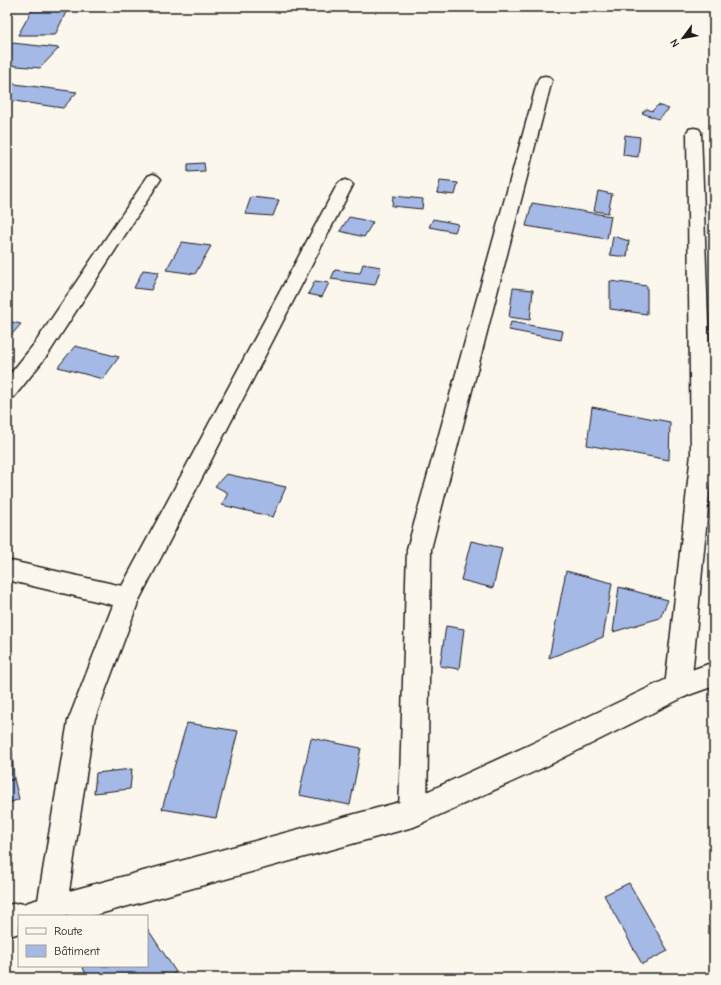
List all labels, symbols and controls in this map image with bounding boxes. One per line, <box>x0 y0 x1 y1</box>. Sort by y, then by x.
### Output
north arrow <box>663 18 703 58</box>
text: N <box>668 37 682 50</box>
legend <box>18 915 148 967</box>
text: Route <box>54 924 83 938</box>
text: Bâtiment <box>54 944 100 958</box>

